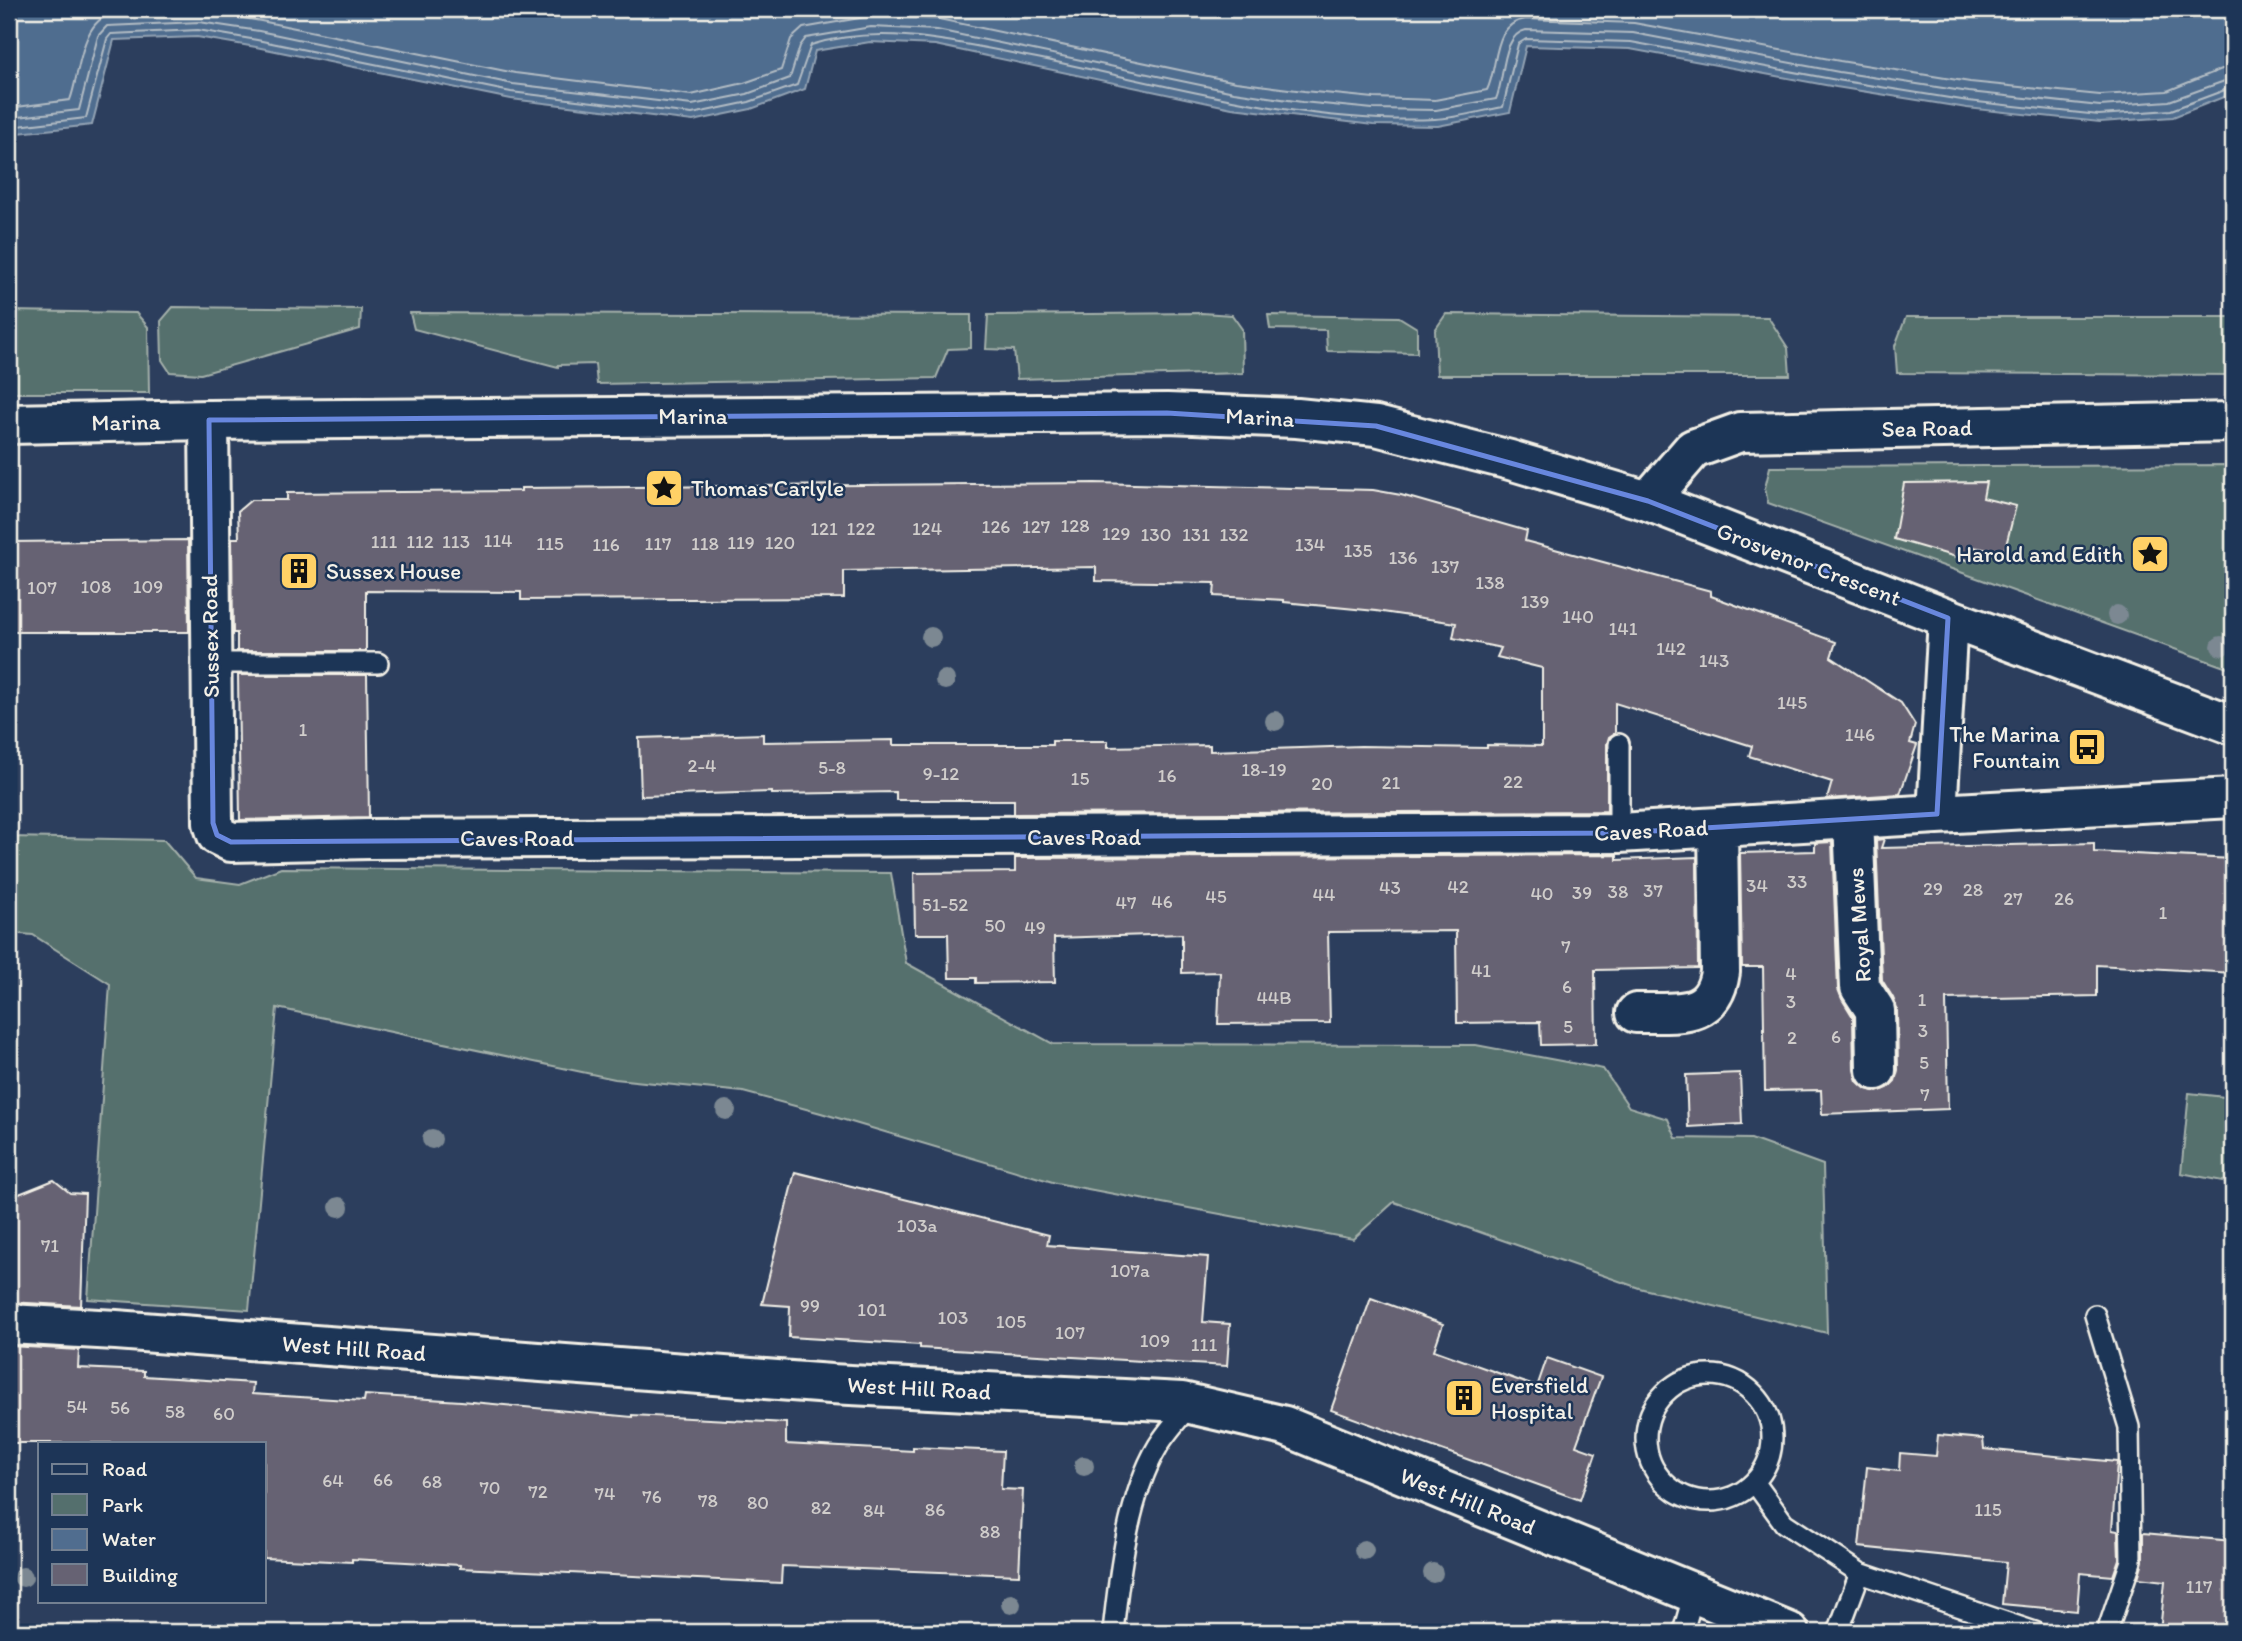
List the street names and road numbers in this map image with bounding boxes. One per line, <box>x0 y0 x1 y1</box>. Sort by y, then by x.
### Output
street label: Marina <box>1225 401 1295 433</box>
street label: Marina <box>658 402 728 430</box>
street label: Marina <box>91 407 161 437</box>
street label: Sea Road <box>1881 413 1973 443</box>
street label: Grosvenor Crescent <box>1713 516 1905 612</box>
street label: Sussex Road <box>195 574 225 698</box>
street label: Caves Road <box>1593 813 1709 847</box>
street label: Caves Road <box>1027 823 1142 851</box>
street label: Caves Road <box>460 824 575 852</box>
street label: Royal Mews <box>1841 867 1877 983</box>
street label: West Hill Road <box>281 1329 427 1367</box>
street label: West Hill Road <box>846 1370 992 1406</box>
street label: West Hill Road <box>1396 1461 1540 1541</box>

